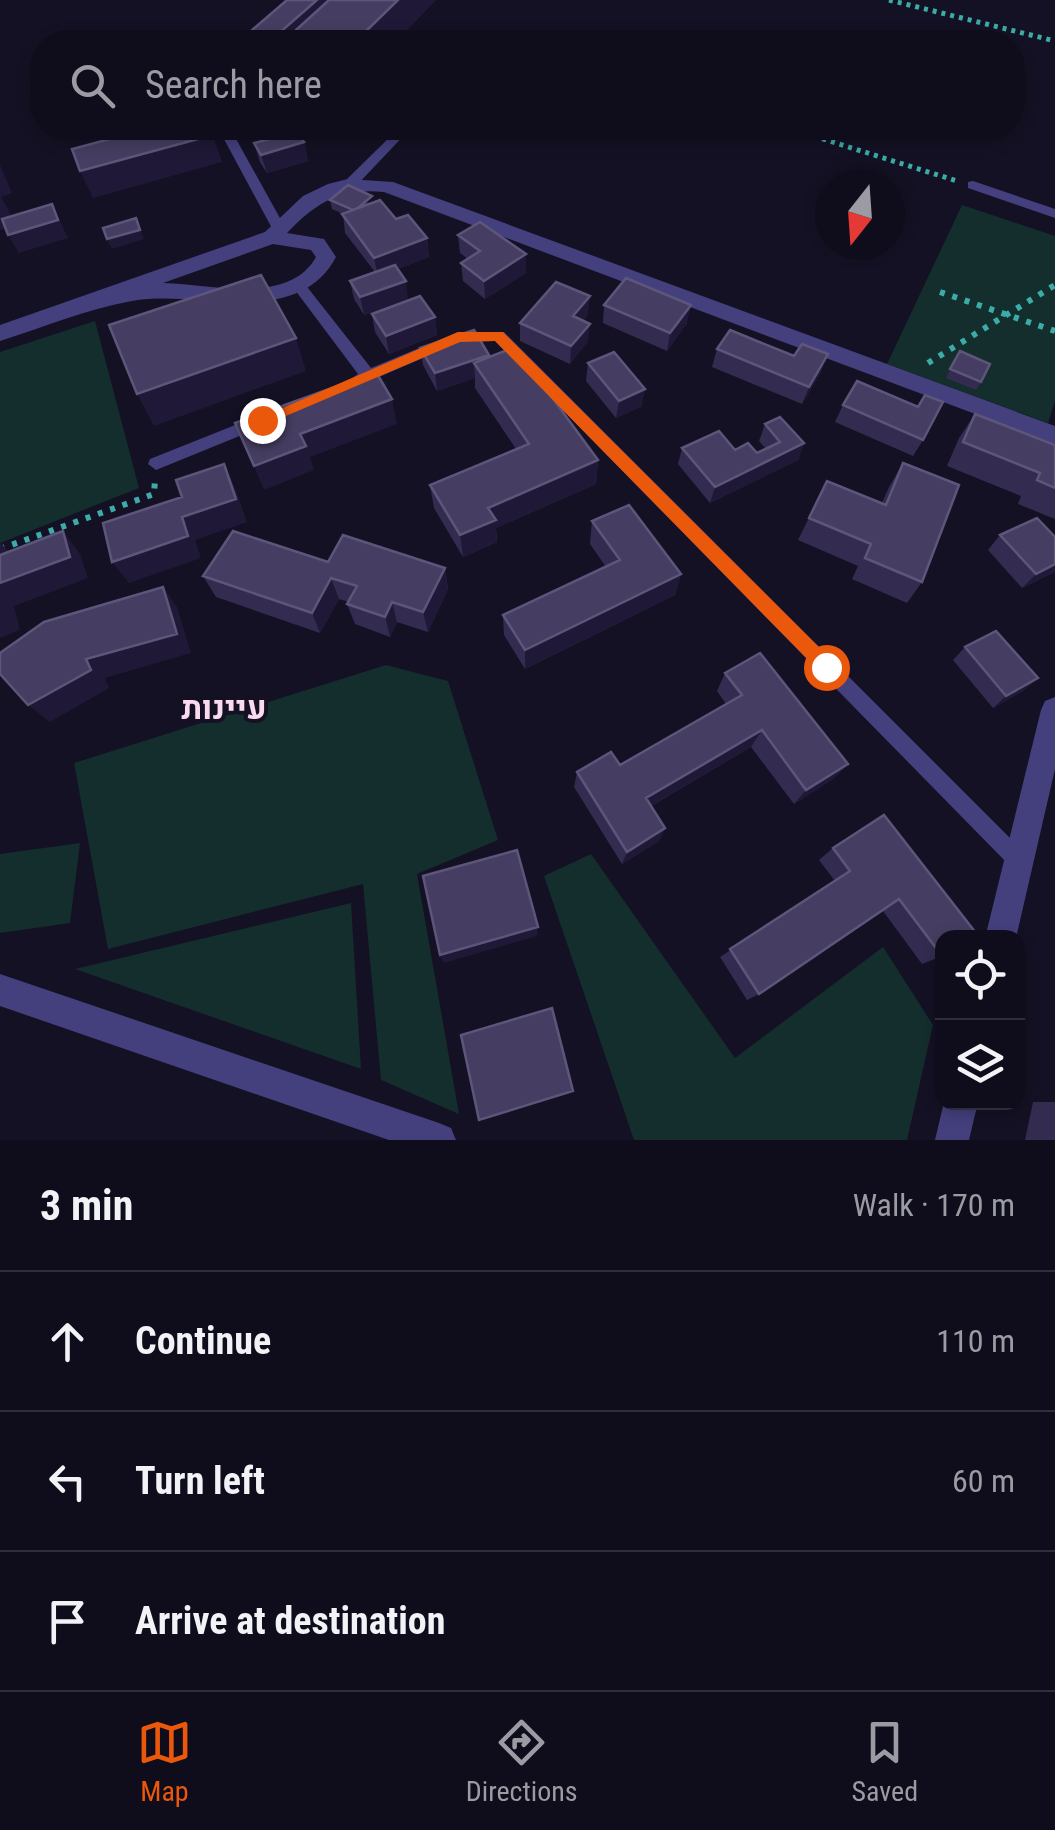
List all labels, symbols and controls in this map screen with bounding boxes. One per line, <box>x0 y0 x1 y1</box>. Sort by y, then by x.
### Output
search box <box>30 30 1025 140</box>
icon: search <box>65 58 120 113</box>
text: Search here <box>145 63 322 107</box>
north arrow <box>815 170 905 260</box>
route end <box>240 398 286 444</box>
route start <box>804 645 850 691</box>
district label: עיינות <box>181 689 267 727</box>
map controls <box>935 930 1025 1110</box>
button: locate <box>935 930 1025 1020</box>
button: layers <box>935 1020 1025 1110</box>
text: 3 min <box>40 1181 133 1230</box>
text: Walk · 170 m <box>853 1186 1015 1224</box>
icon: ahead <box>40 1314 95 1369</box>
text: Continue <box>135 1319 271 1363</box>
text: 110 m <box>936 1322 1015 1360</box>
icon: left <box>40 1454 95 1509</box>
text: Turn left <box>135 1459 265 1503</box>
text: 60 m <box>952 1462 1015 1500</box>
icon: arrive <box>40 1594 95 1649</box>
text: Arrive at destination <box>135 1599 445 1643</box>
tab: Map <box>137 1715 192 1808</box>
tab: Directions <box>466 1715 578 1808</box>
tab: Saved <box>851 1715 918 1808</box>

